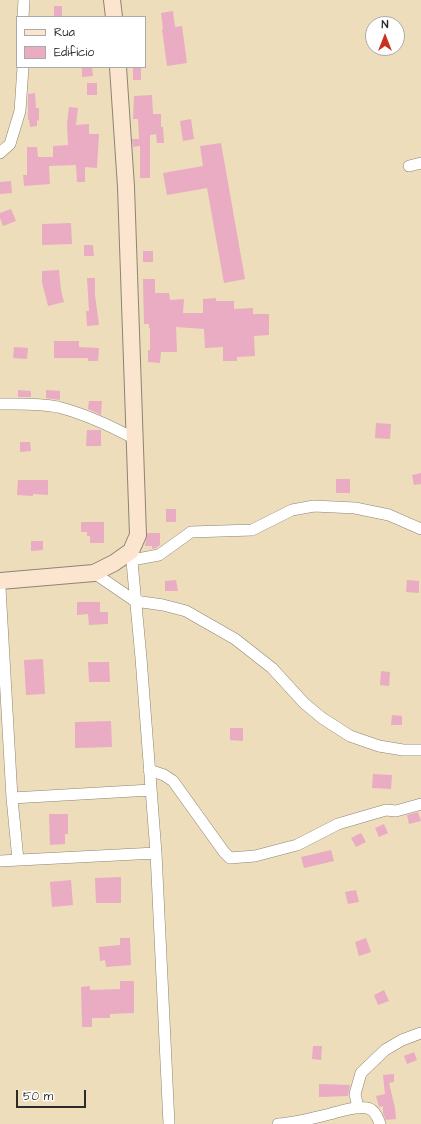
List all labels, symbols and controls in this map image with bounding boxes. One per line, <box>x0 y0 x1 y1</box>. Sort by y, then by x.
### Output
legend <box>16 16 146 68</box>
north arrow <box>365 16 405 56</box>
text: N <box>382 17 388 32</box>
text: Rua <box>54 24 75 41</box>
text: Edifício <box>54 44 94 61</box>
scale bar <box>18 1082 88 1108</box>
text: 50 m <box>23 1088 53 1105</box>

